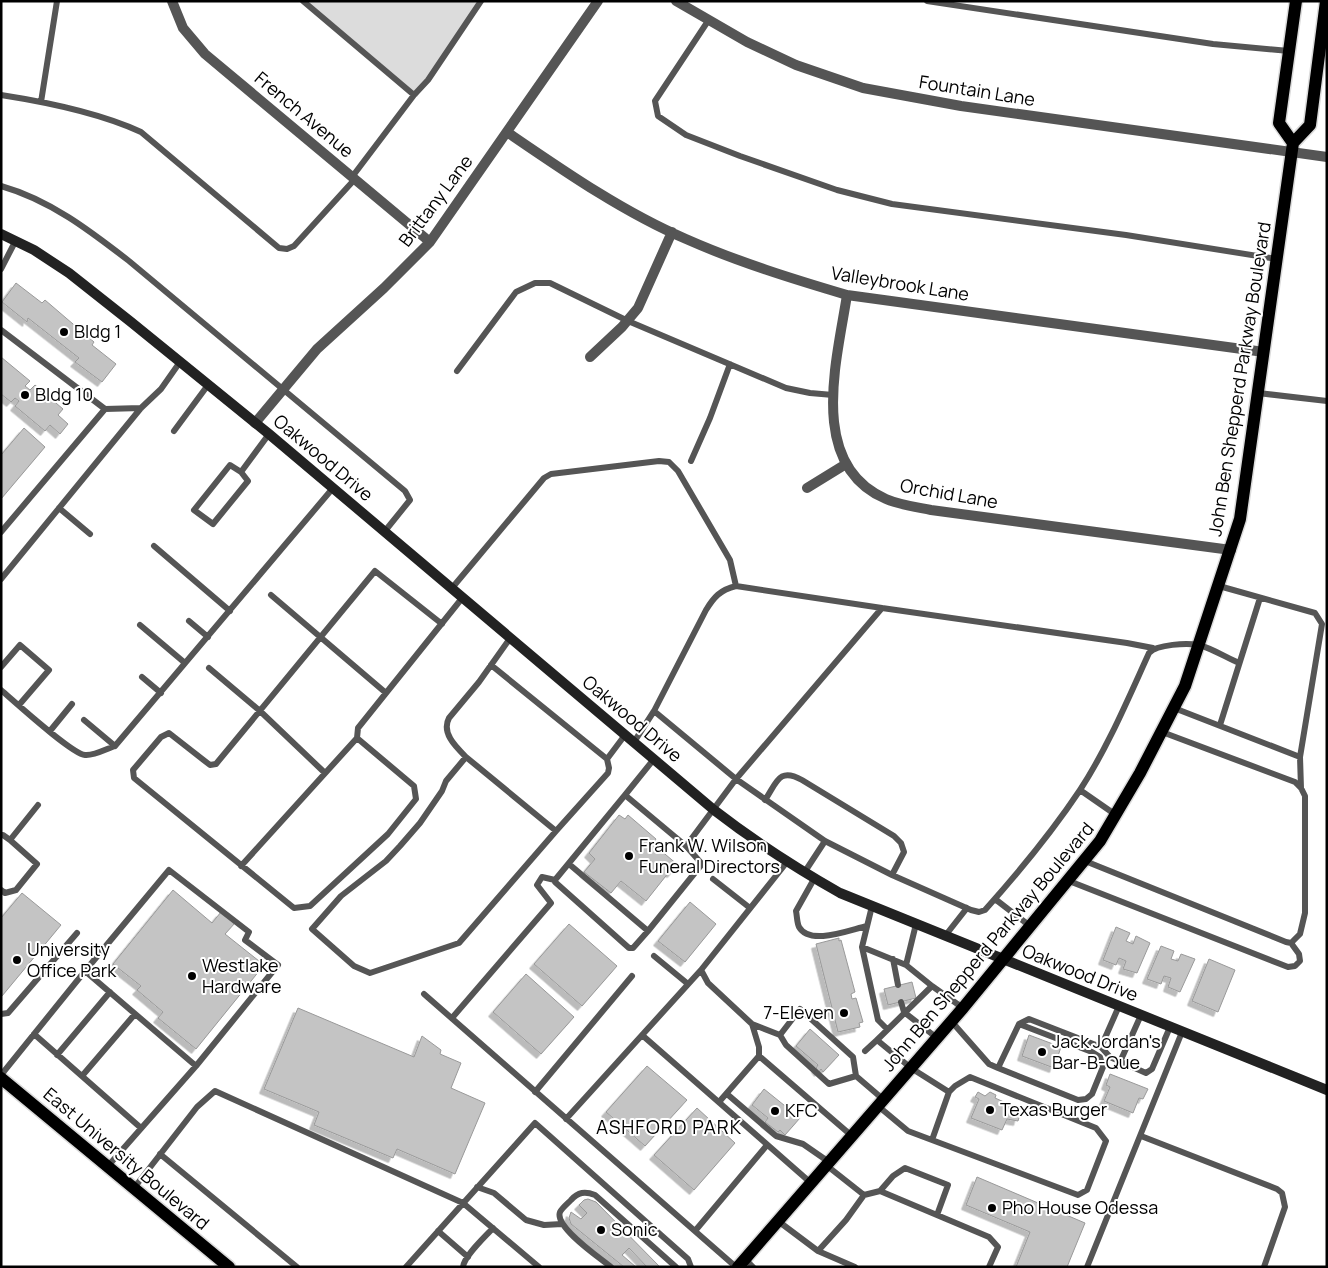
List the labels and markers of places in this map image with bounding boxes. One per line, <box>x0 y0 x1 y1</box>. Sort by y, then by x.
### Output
place label: Bldg 1 <box>74 319 121 343</box>
marker: Bldg 1 <box>58 326 70 338</box>
place label: Bldg 10 <box>35 382 93 406</box>
marker: Bldg 10 <box>19 389 31 401</box>
place label: Frank W. Wilson Funeral Directors <box>639 833 780 878</box>
marker: Frank W. Wilson Funeral Directors <box>623 850 635 862</box>
place label: University Office Park <box>27 937 117 982</box>
place label: Westlake Hardware <box>202 953 281 998</box>
marker: University Office Park <box>11 954 23 966</box>
marker: Westlake Hardware <box>186 970 198 982</box>
place label: 7-Eleven <box>763 1000 834 1024</box>
marker: 7-Eleven <box>838 1007 850 1019</box>
place label: Jack Jordan's Bar-B-Que <box>1052 1029 1161 1074</box>
marker: Jack Jordan's Bar-B-Que <box>1036 1046 1048 1058</box>
place label: Texas Burger <box>1000 1097 1108 1121</box>
place label: KFC <box>785 1098 818 1122</box>
marker: Texas Burger <box>984 1104 996 1116</box>
marker: KFC <box>769 1105 781 1117</box>
place label: Pho House Odessa <box>1002 1195 1158 1219</box>
marker: Pho House Odessa <box>986 1202 998 1214</box>
place label: Sonic <box>611 1217 658 1241</box>
marker: Sonic <box>595 1224 607 1236</box>

